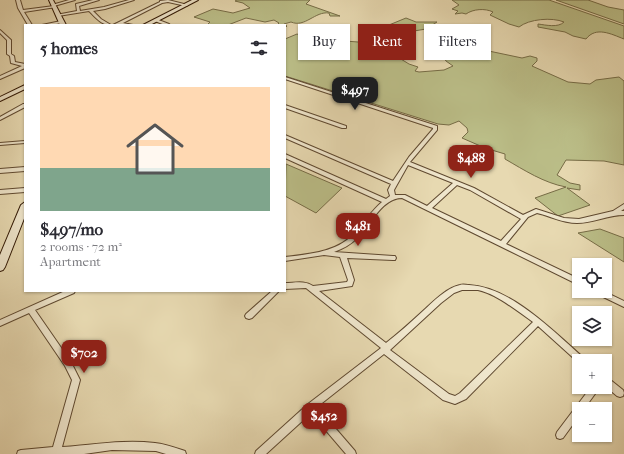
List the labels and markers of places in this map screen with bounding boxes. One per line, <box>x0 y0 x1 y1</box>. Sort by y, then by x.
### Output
pin: $497 <box>331 77 379 111</box>
pin: $488 <box>447 145 495 179</box>
pin: $481 <box>334 213 382 247</box>
pin: $702 <box>60 340 108 374</box>
pin: $452 <box>300 403 348 437</box>

